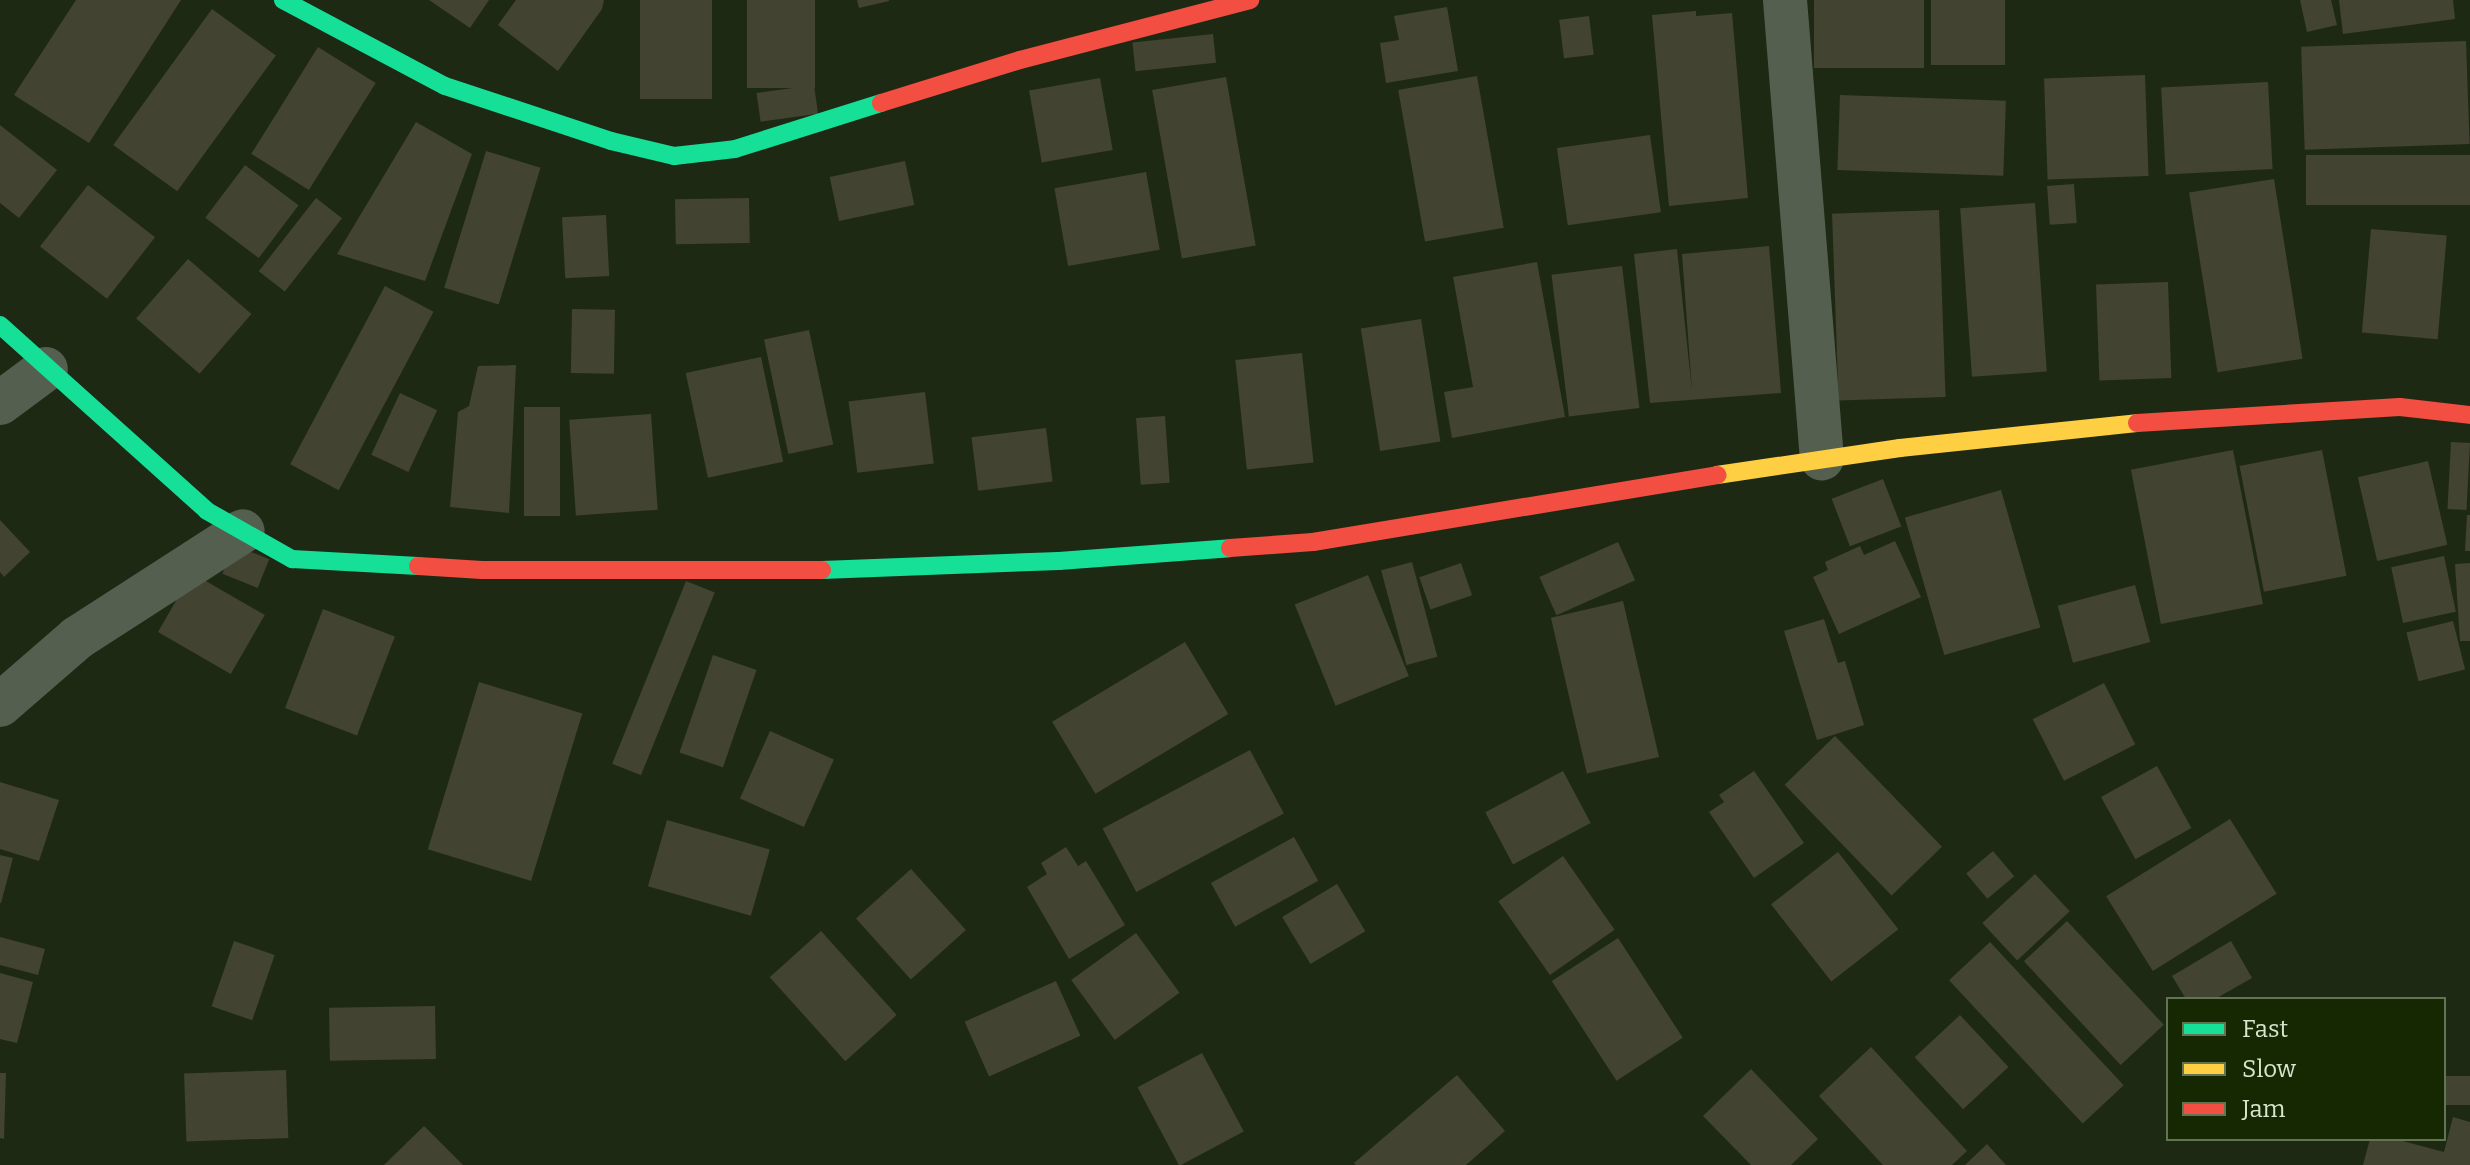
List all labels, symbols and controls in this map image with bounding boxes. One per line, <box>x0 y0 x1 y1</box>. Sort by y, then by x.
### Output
legend <box>2166 997 2446 1141</box>
text: Fast <box>2242 1015 2288 1043</box>
text: Slow <box>2242 1055 2296 1083</box>
text: Jam <box>2242 1095 2285 1123</box>

